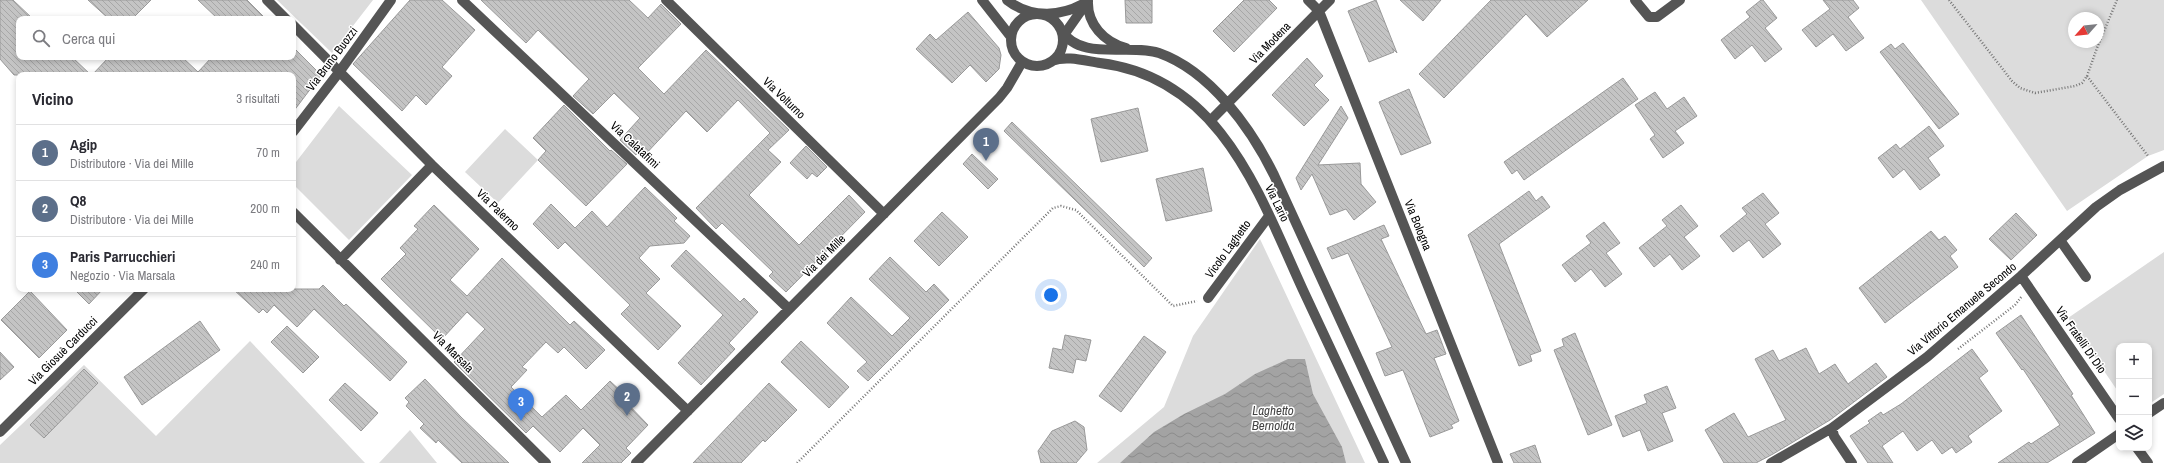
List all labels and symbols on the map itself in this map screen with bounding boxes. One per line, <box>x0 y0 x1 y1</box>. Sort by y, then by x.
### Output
north arrow <box>2068 12 2104 48</box>
street label: Via Modena <box>1246 18 1294 68</box>
street label: Via Bruno Buozzi <box>303 24 361 94</box>
street label: Via Volturno <box>759 74 809 122</box>
street label: Via Calatafimi <box>607 118 663 172</box>
pin: 1 <box>973 128 999 161</box>
street label: Via Lario <box>1261 182 1293 224</box>
street label: Via Palermo <box>473 185 523 235</box>
street label: Via Bologna <box>1401 197 1436 253</box>
street label: Vicolo Laghetto <box>1201 217 1255 281</box>
street label: Via dei Mille <box>799 231 849 281</box>
street label: Via Vittorio Emanuele Secondo <box>1904 259 2020 359</box>
your location <box>1041 285 1061 305</box>
street label: Via Fratelli Di Dio <box>2052 303 2110 377</box>
street label: Via Giosuè Carducci <box>25 313 101 389</box>
street label: Via Marsala <box>429 328 478 377</box>
pin: 2 <box>614 383 640 416</box>
pin: 3 <box>508 388 534 421</box>
water label: Laghetto Bernolda <box>1252 402 1294 434</box>

